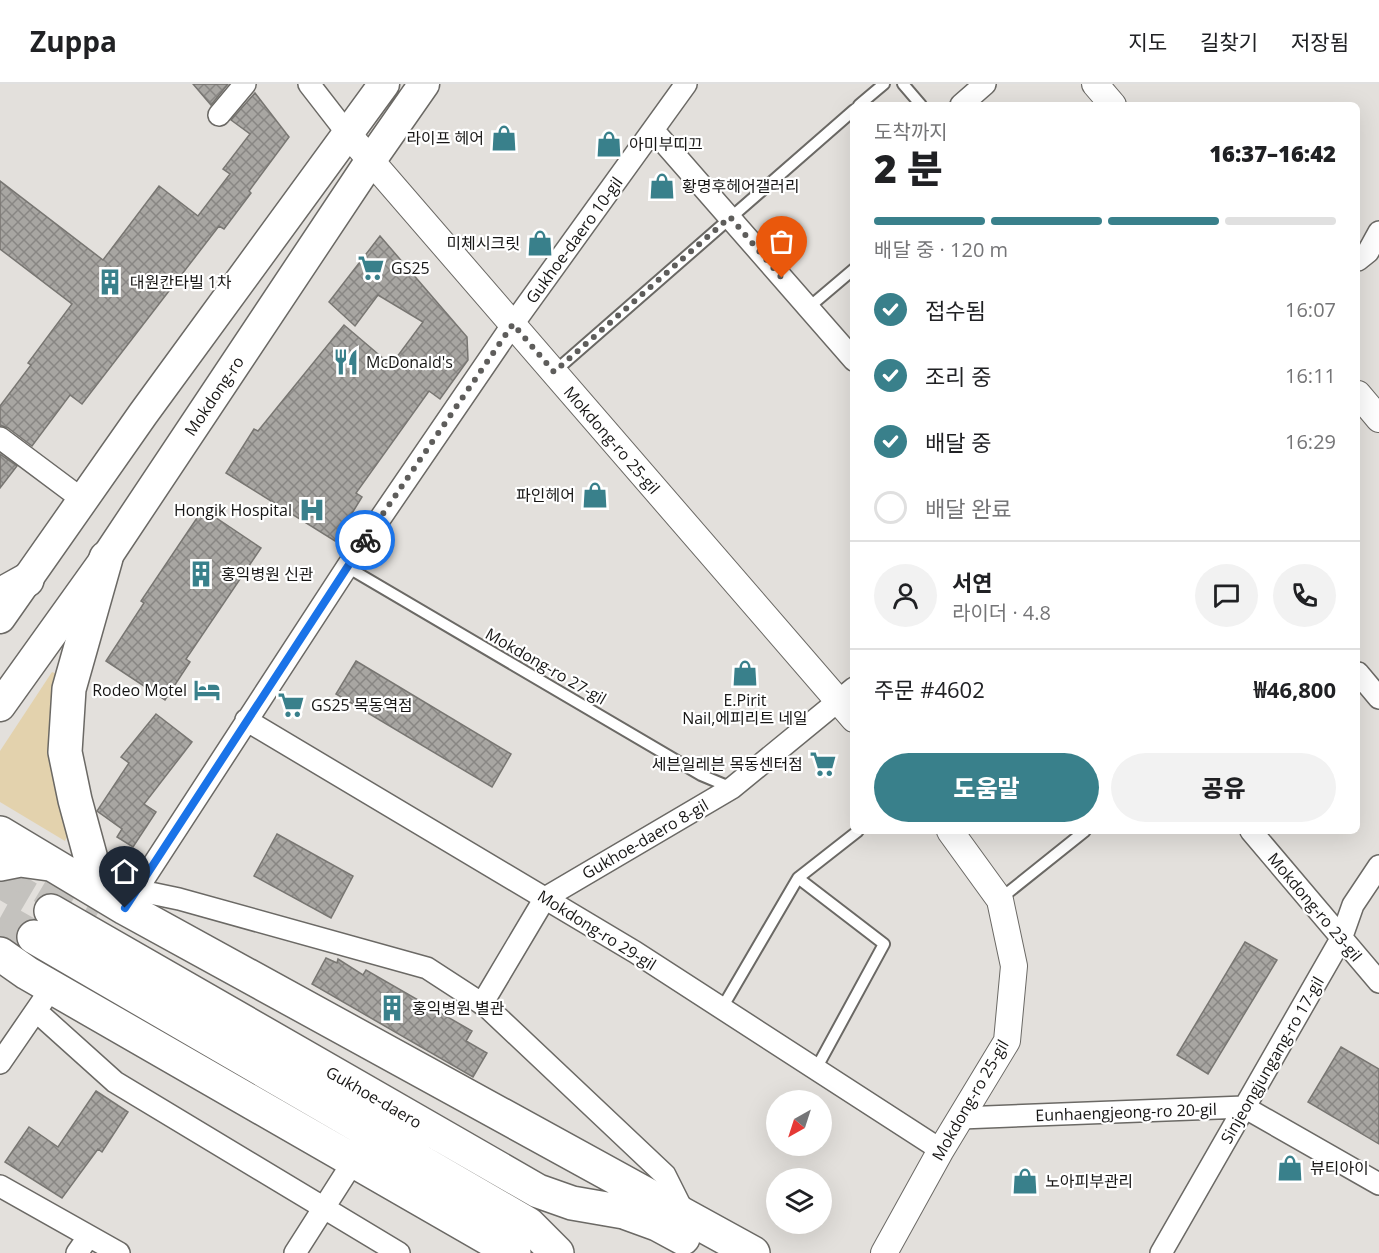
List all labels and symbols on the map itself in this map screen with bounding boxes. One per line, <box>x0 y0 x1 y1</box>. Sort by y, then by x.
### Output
shop icon: 라이프 헤어 <box>489 123 519 153</box>
place label: 라이프 헤어 <box>406 127 484 149</box>
shop icon: 아미부띠끄 <box>594 129 624 159</box>
place label: 아미부띠끄 <box>629 133 703 155</box>
shop icon: 황명후헤어갤러리 <box>647 171 677 201</box>
street label: Gukhoe-daero 10-gil <box>521 172 627 308</box>
place label: 황명후헤어갤러리 <box>682 175 800 197</box>
pin <box>756 216 807 278</box>
shop icon: 미체시크릿 <box>525 228 555 258</box>
place label: 미체시크릿 <box>446 232 520 254</box>
supermarket icon: GS25 <box>356 253 386 283</box>
place label: GS25 <box>391 257 430 279</box>
building icon: 대원칸타빌 1차 <box>95 267 125 297</box>
place label: 대원칸타빌 1차 <box>130 271 232 293</box>
restaurant icon: McDonald's <box>331 347 361 377</box>
place label: McDonald's <box>366 351 453 373</box>
street label: Mokdong-ro <box>179 352 249 440</box>
street label: Mokdong-ro 25-gil <box>559 381 665 499</box>
shop icon: 파인헤어 <box>580 480 610 510</box>
place label: 파인헤어 <box>516 484 575 506</box>
hospital icon: Hongik Hospital <box>297 495 327 525</box>
place label: Hongik Hospital <box>174 499 292 521</box>
courier <box>335 510 395 570</box>
building icon: 홍익병원 신관 <box>186 559 216 589</box>
place label: 홍익병원 신관 <box>221 563 314 585</box>
street label: Mokdong-ro 27-gil <box>482 622 610 710</box>
shop icon: E.Pirit Nail,에피리트 네일 <box>730 658 760 688</box>
hotel icon: Rodeo Motel <box>192 675 222 705</box>
place label: Rodeo Motel <box>92 679 187 701</box>
place label: E.Pirit Nail,에피리트 네일 <box>682 689 808 729</box>
supermarket icon: GS25 목동역점 <box>276 690 306 720</box>
place label: GS25 목동역점 <box>311 694 413 716</box>
supermarket icon: 세븐일레븐 목동센터점 <box>808 749 838 779</box>
place label: 세븐일레븐 목동센터점 <box>652 753 803 775</box>
street label: Gukhoe-daero 8-gil <box>578 794 712 884</box>
pin <box>99 846 150 908</box>
street label: Mokdong-ro 23-gil <box>1263 848 1367 966</box>
street label: Mokdong-ro 29-gil <box>533 885 661 975</box>
street label: Sinjeongjungang-ro 17-gil <box>1215 973 1329 1147</box>
building icon: 홍익병원 별관 <box>377 993 407 1023</box>
place label: 홍익병원 별관 <box>412 997 505 1019</box>
street label: Mokdong-ro 25-gil <box>926 1036 1014 1164</box>
street label: Gukhoe-daero <box>322 1061 426 1133</box>
north arrow <box>766 1090 832 1156</box>
street label: Eunhaengjeong-ro 20-gil <box>1035 1098 1217 1126</box>
shop icon: 뷰티아이 <box>1275 1153 1305 1183</box>
place label: 뷰티아이 <box>1310 1157 1369 1179</box>
shop icon: 노아피부관리 <box>1010 1166 1040 1196</box>
place label: 노아피부관리 <box>1045 1170 1133 1192</box>

